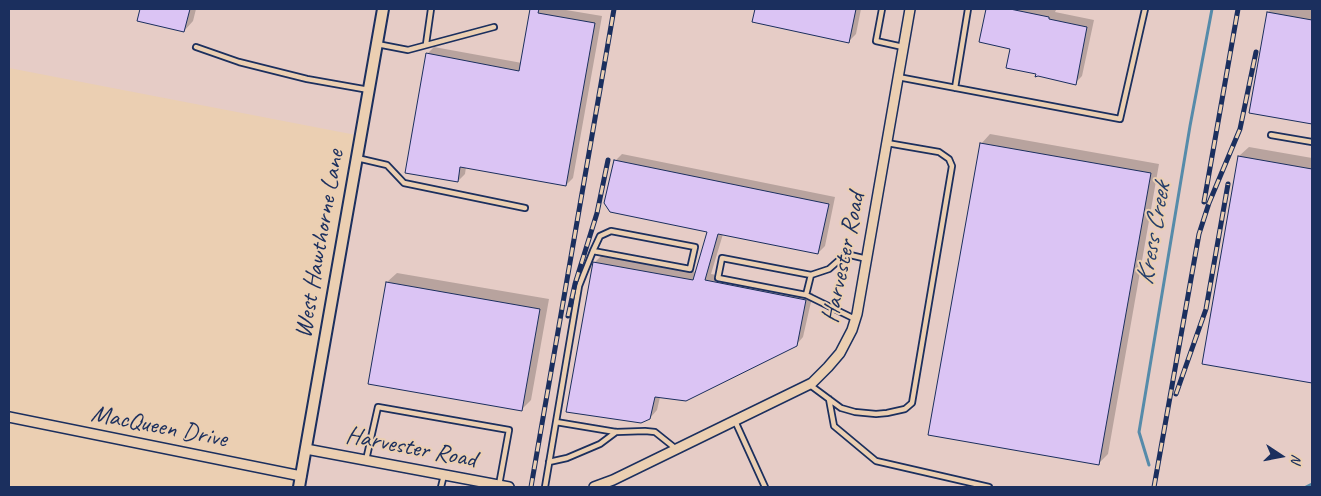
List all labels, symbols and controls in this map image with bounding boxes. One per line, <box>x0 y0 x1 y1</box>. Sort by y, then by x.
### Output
street label: West Hawthorne Lane <box>289 147 351 341</box>
water label: Kress Creek <box>1130 181 1178 287</box>
street label: Harvester Road <box>816 190 872 326</box>
street label: MacQueen Drive <box>89 399 229 455</box>
street label: Harvester Road <box>343 421 479 475</box>
north arrow <box>1256 431 1306 481</box>
text: N <box>1287 453 1305 465</box>

